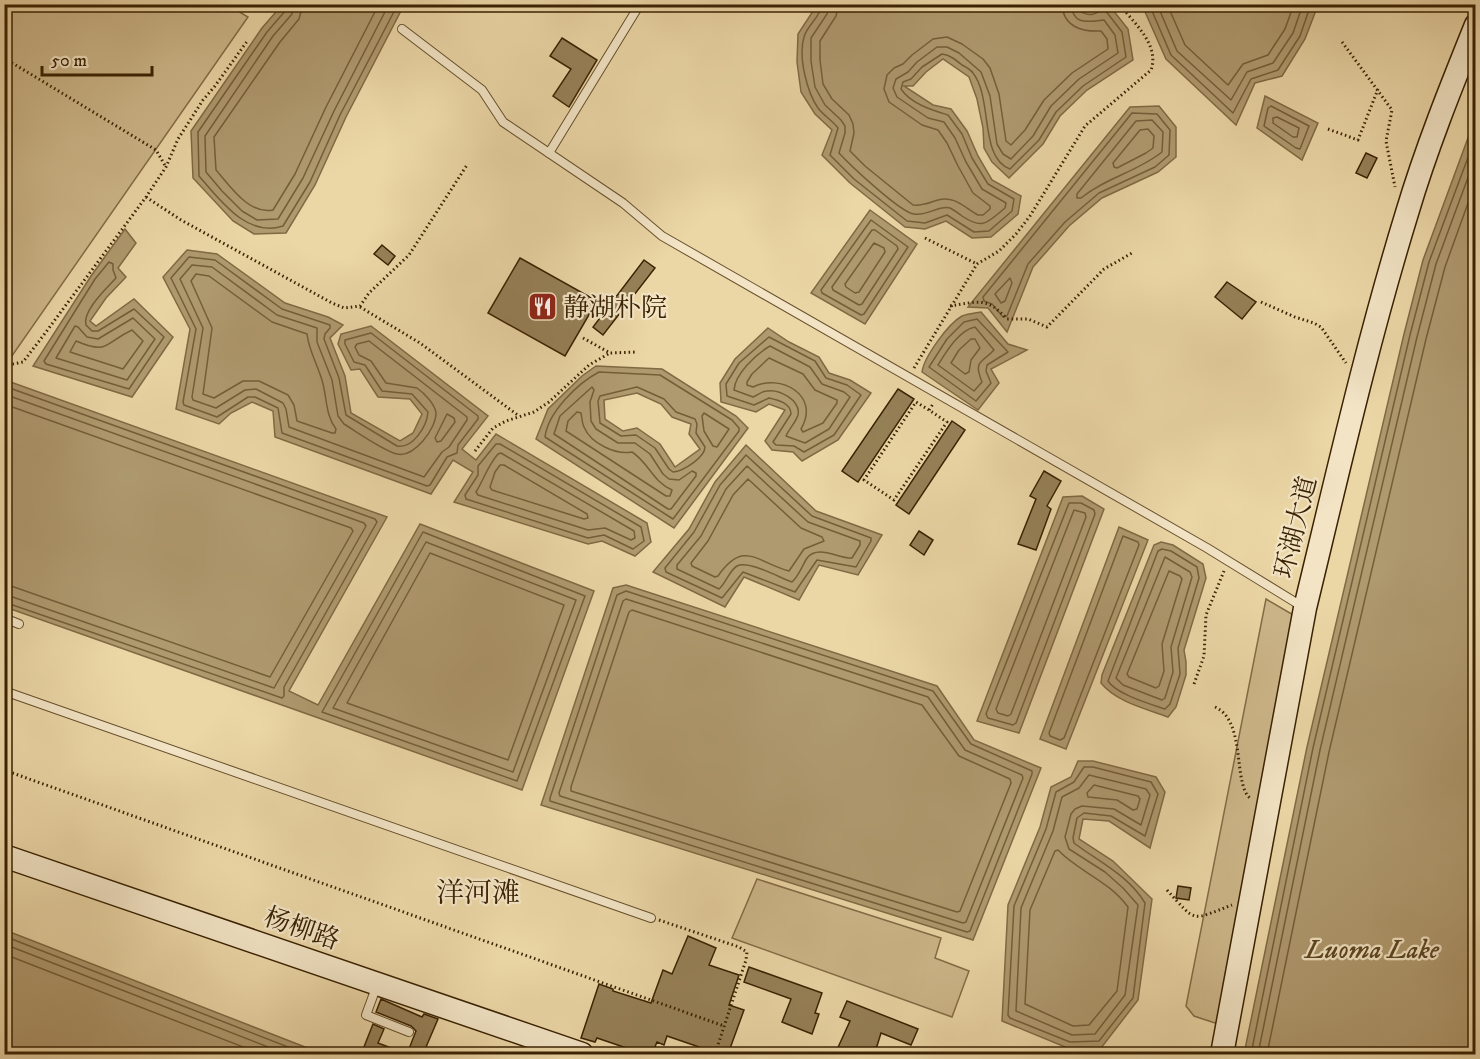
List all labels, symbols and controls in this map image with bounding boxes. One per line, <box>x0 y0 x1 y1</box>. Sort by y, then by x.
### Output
scale bar <box>42 39 152 77</box>
text: 50 m <box>51 50 87 72</box>
restaurant icon: 静湖朴院 <box>526 291 558 323</box>
place label: 静湖朴院 <box>563 292 667 325</box>
street label: 环湖大道 <box>1268 473 1325 582</box>
district label: 洋河滩 <box>436 876 520 911</box>
street label: 杨柳路 <box>259 901 344 958</box>
water label: Luoma Lake <box>1303 933 1440 967</box>

